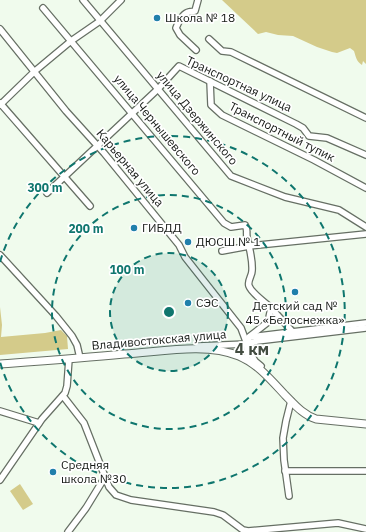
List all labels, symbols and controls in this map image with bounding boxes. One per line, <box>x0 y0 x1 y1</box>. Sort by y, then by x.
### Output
place label: Школа № 18 <box>165 10 235 25</box>
marker: Школа № 18 <box>152 13 162 23</box>
street label: Транспортная улица <box>184 52 295 115</box>
street label: улица Дзержинского <box>154 67 241 168</box>
street label: улица Чернышевского <box>111 71 204 178</box>
street label: Транспортный тупик <box>227 98 338 165</box>
street label: Карьерная улица <box>93 126 168 210</box>
text: 300 m <box>27 180 63 195</box>
place label: ГИБДД <box>142 220 182 235</box>
text: 200 m <box>68 221 104 236</box>
marker: ГИБДД <box>129 223 139 233</box>
place label: ДЮСШ № 1 <box>196 234 260 249</box>
marker: ДЮСШ № 1 <box>183 237 193 247</box>
text: 100 m <box>109 262 145 277</box>
marker: Детский сад № 45 «Белоснежка» <box>290 287 300 297</box>
place label: СЭС <box>196 295 219 310</box>
marker: СЭС <box>183 298 193 308</box>
place label: Детский сад № 45 «Белоснежка» <box>246 298 344 327</box>
centre of rings <box>162 305 176 319</box>
street label: Владивостокская улица <box>91 326 227 353</box>
district label: 4 км <box>235 339 269 359</box>
place label: Средняя школа №30 <box>61 457 126 486</box>
marker: Средняя школа №30 <box>48 467 58 477</box>

